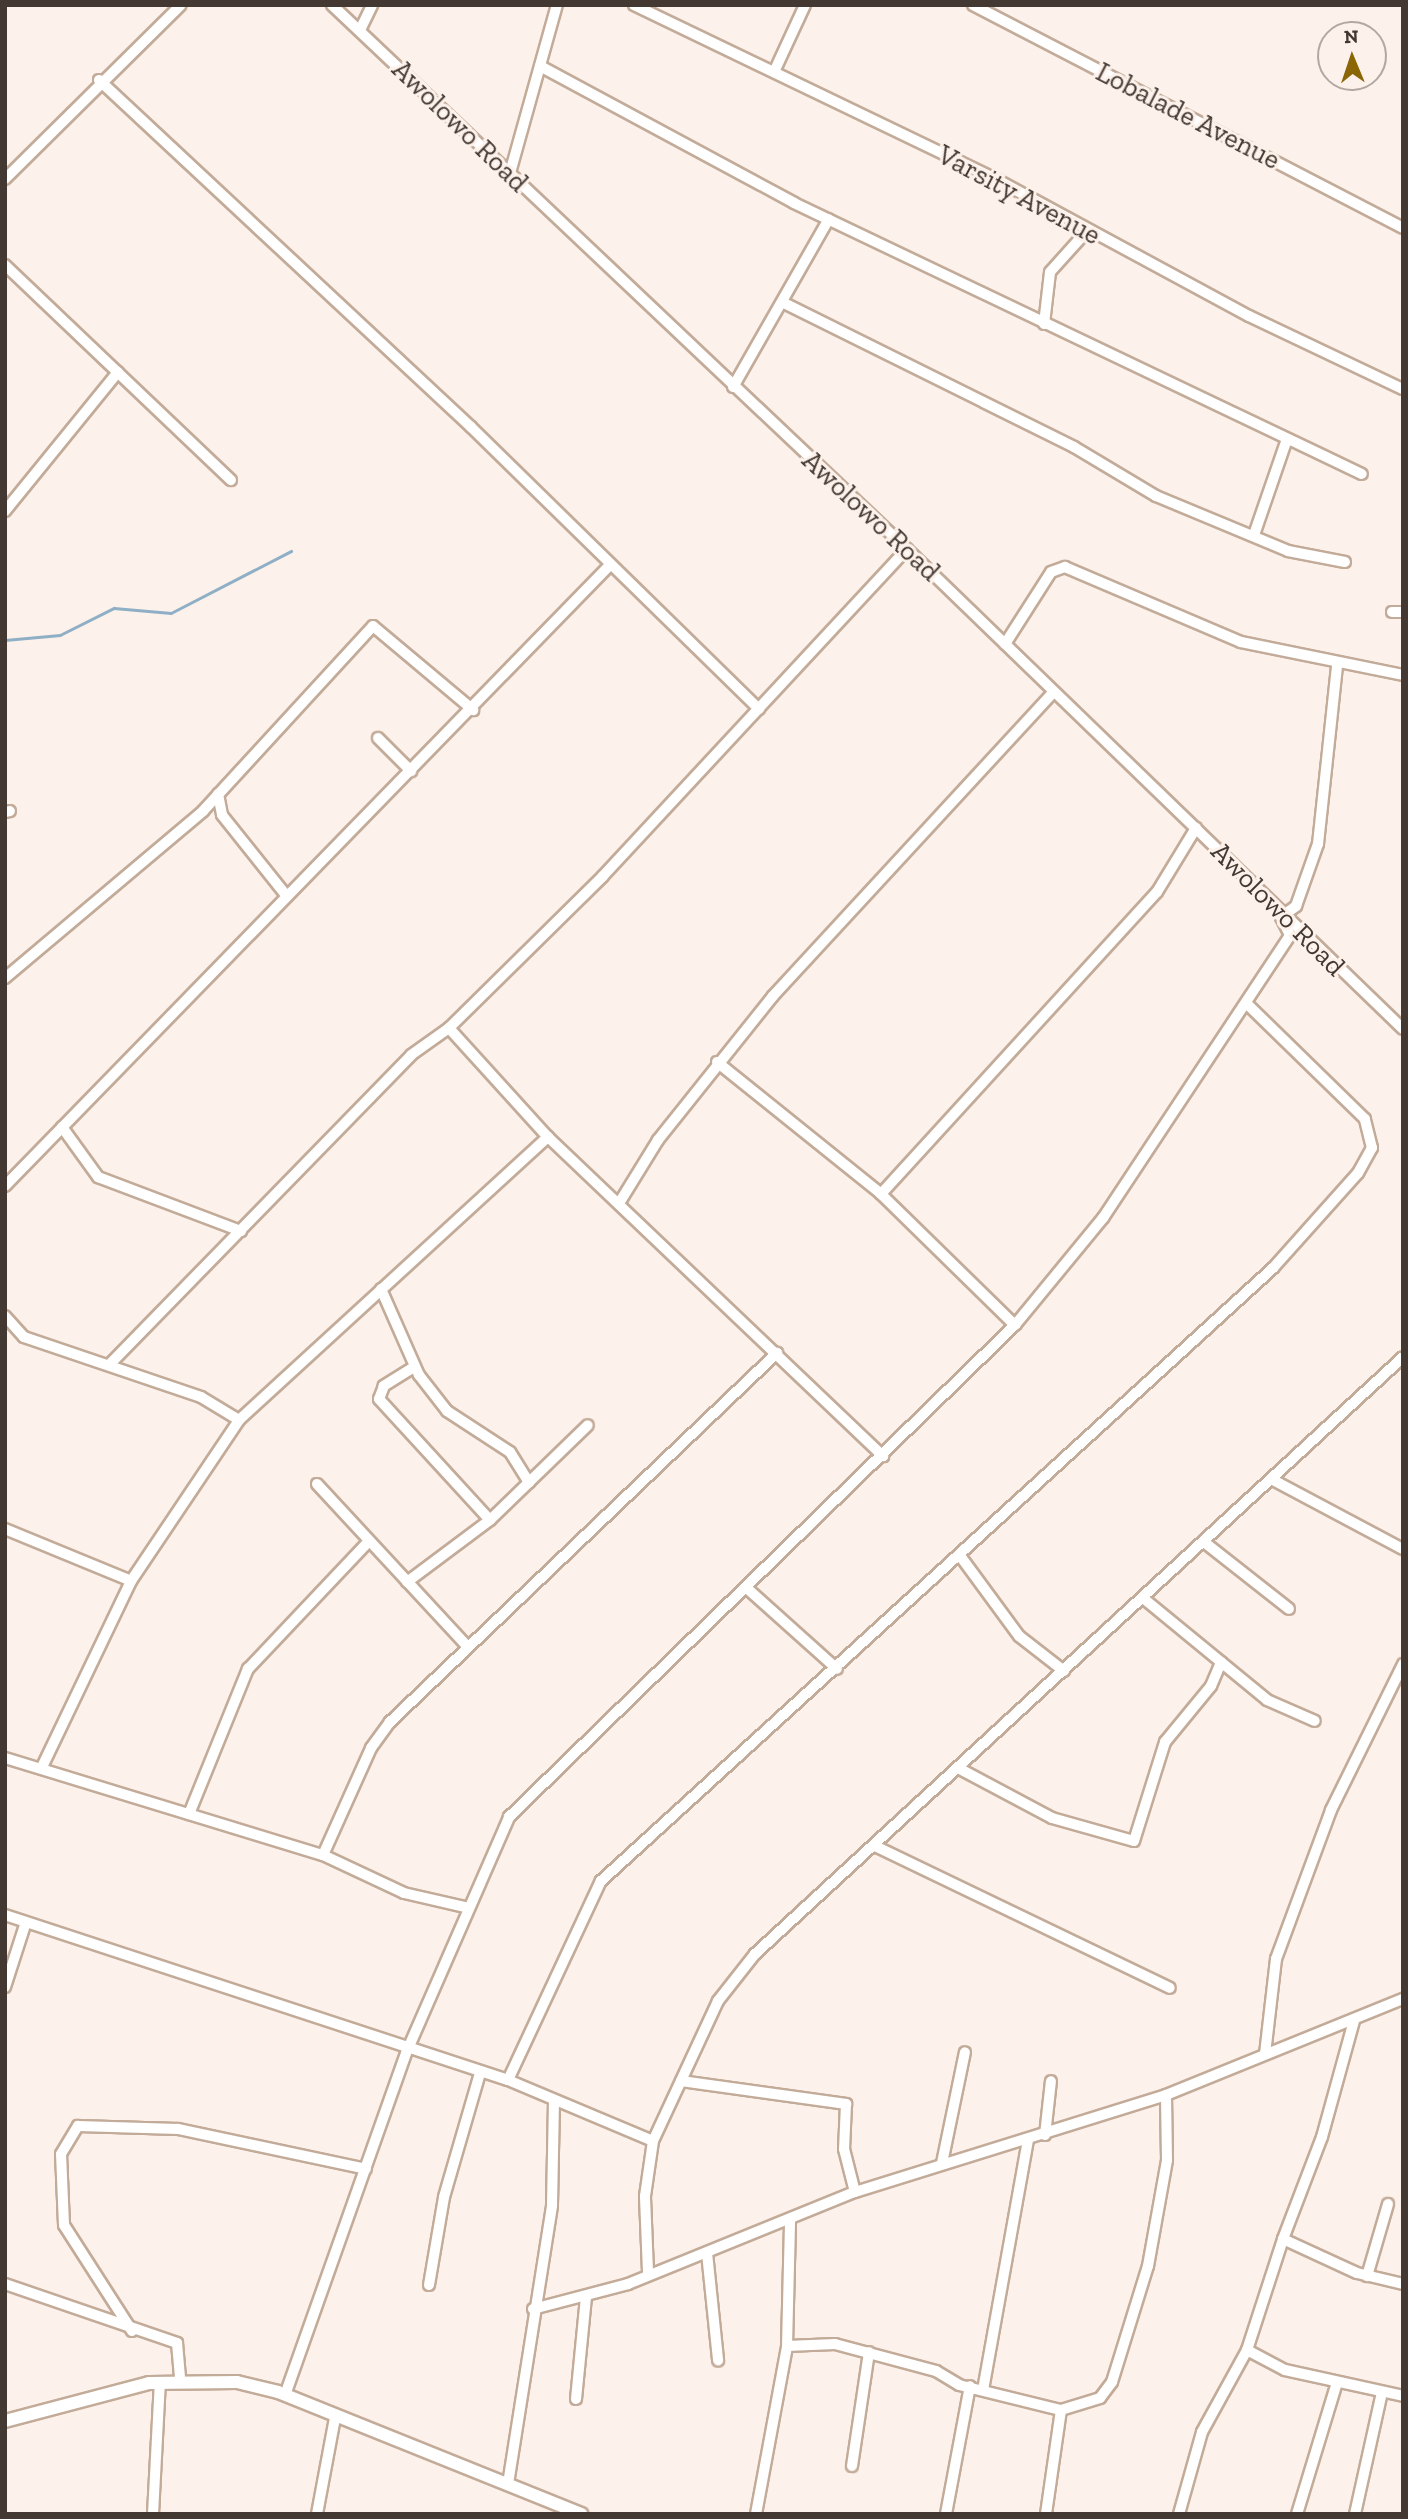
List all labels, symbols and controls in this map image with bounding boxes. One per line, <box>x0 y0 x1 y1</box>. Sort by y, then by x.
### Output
north arrow <box>1317 21 1387 91</box>
text: N <box>1344 25 1359 48</box>
street label: Awolowo Road <box>385 53 535 199</box>
street label: Lobalade Avenue <box>1090 55 1286 177</box>
street label: Varsity Avenue <box>931 138 1107 252</box>
street label: Awolowo Road <box>795 444 947 588</box>
street label: Awolowo Road <box>1204 835 1352 983</box>

